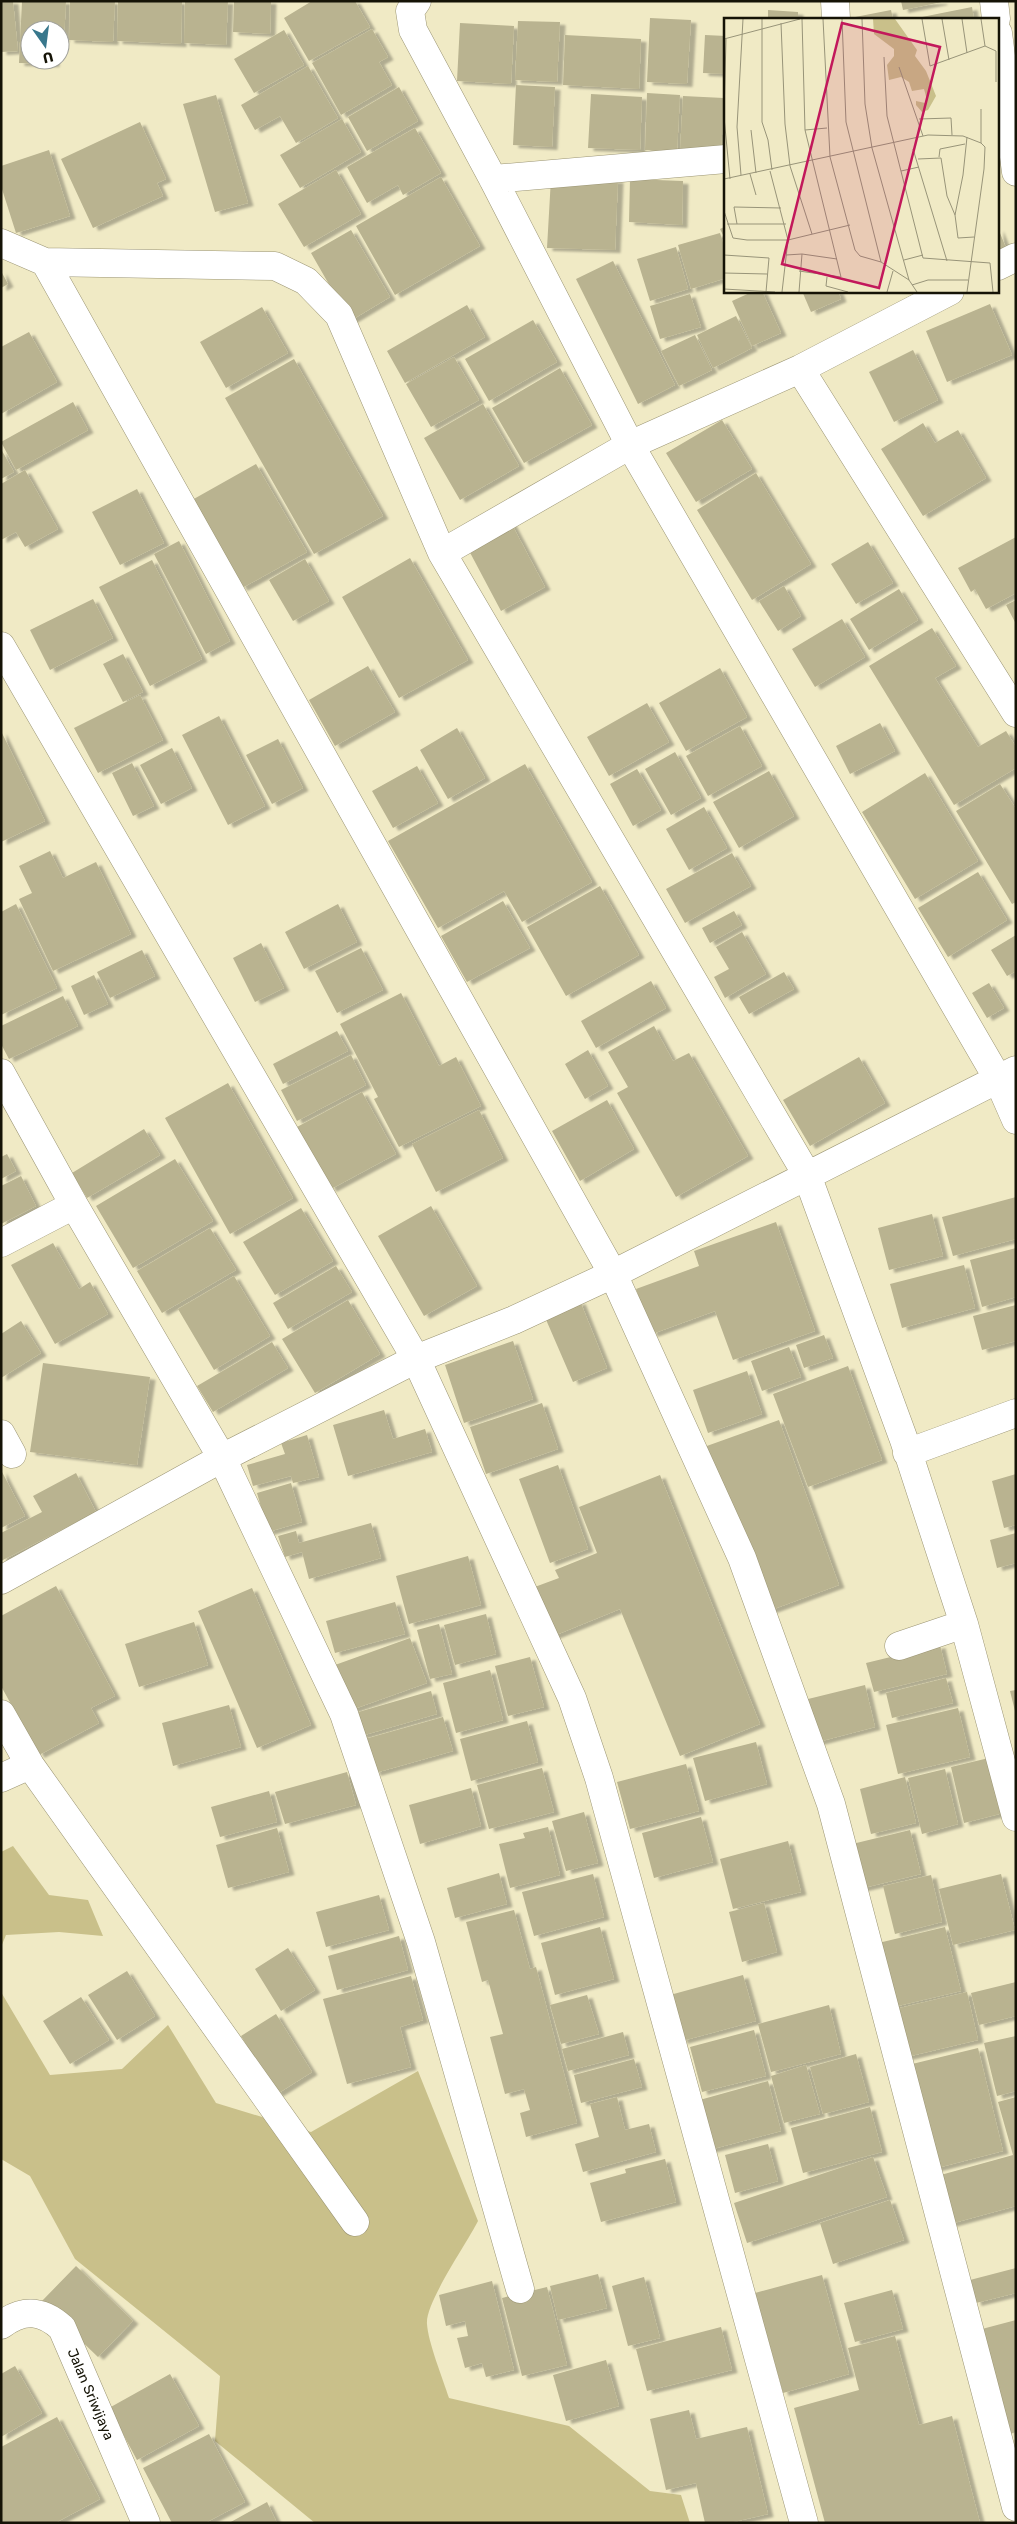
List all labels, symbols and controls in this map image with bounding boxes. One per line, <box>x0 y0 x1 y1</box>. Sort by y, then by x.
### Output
inset map <box>724 18 1000 292</box>
north arrow <box>20 20 70 70</box>
text: U <box>41 48 55 67</box>
street label: Jalan Sriwijaya <box>64 2346 117 2443</box>

